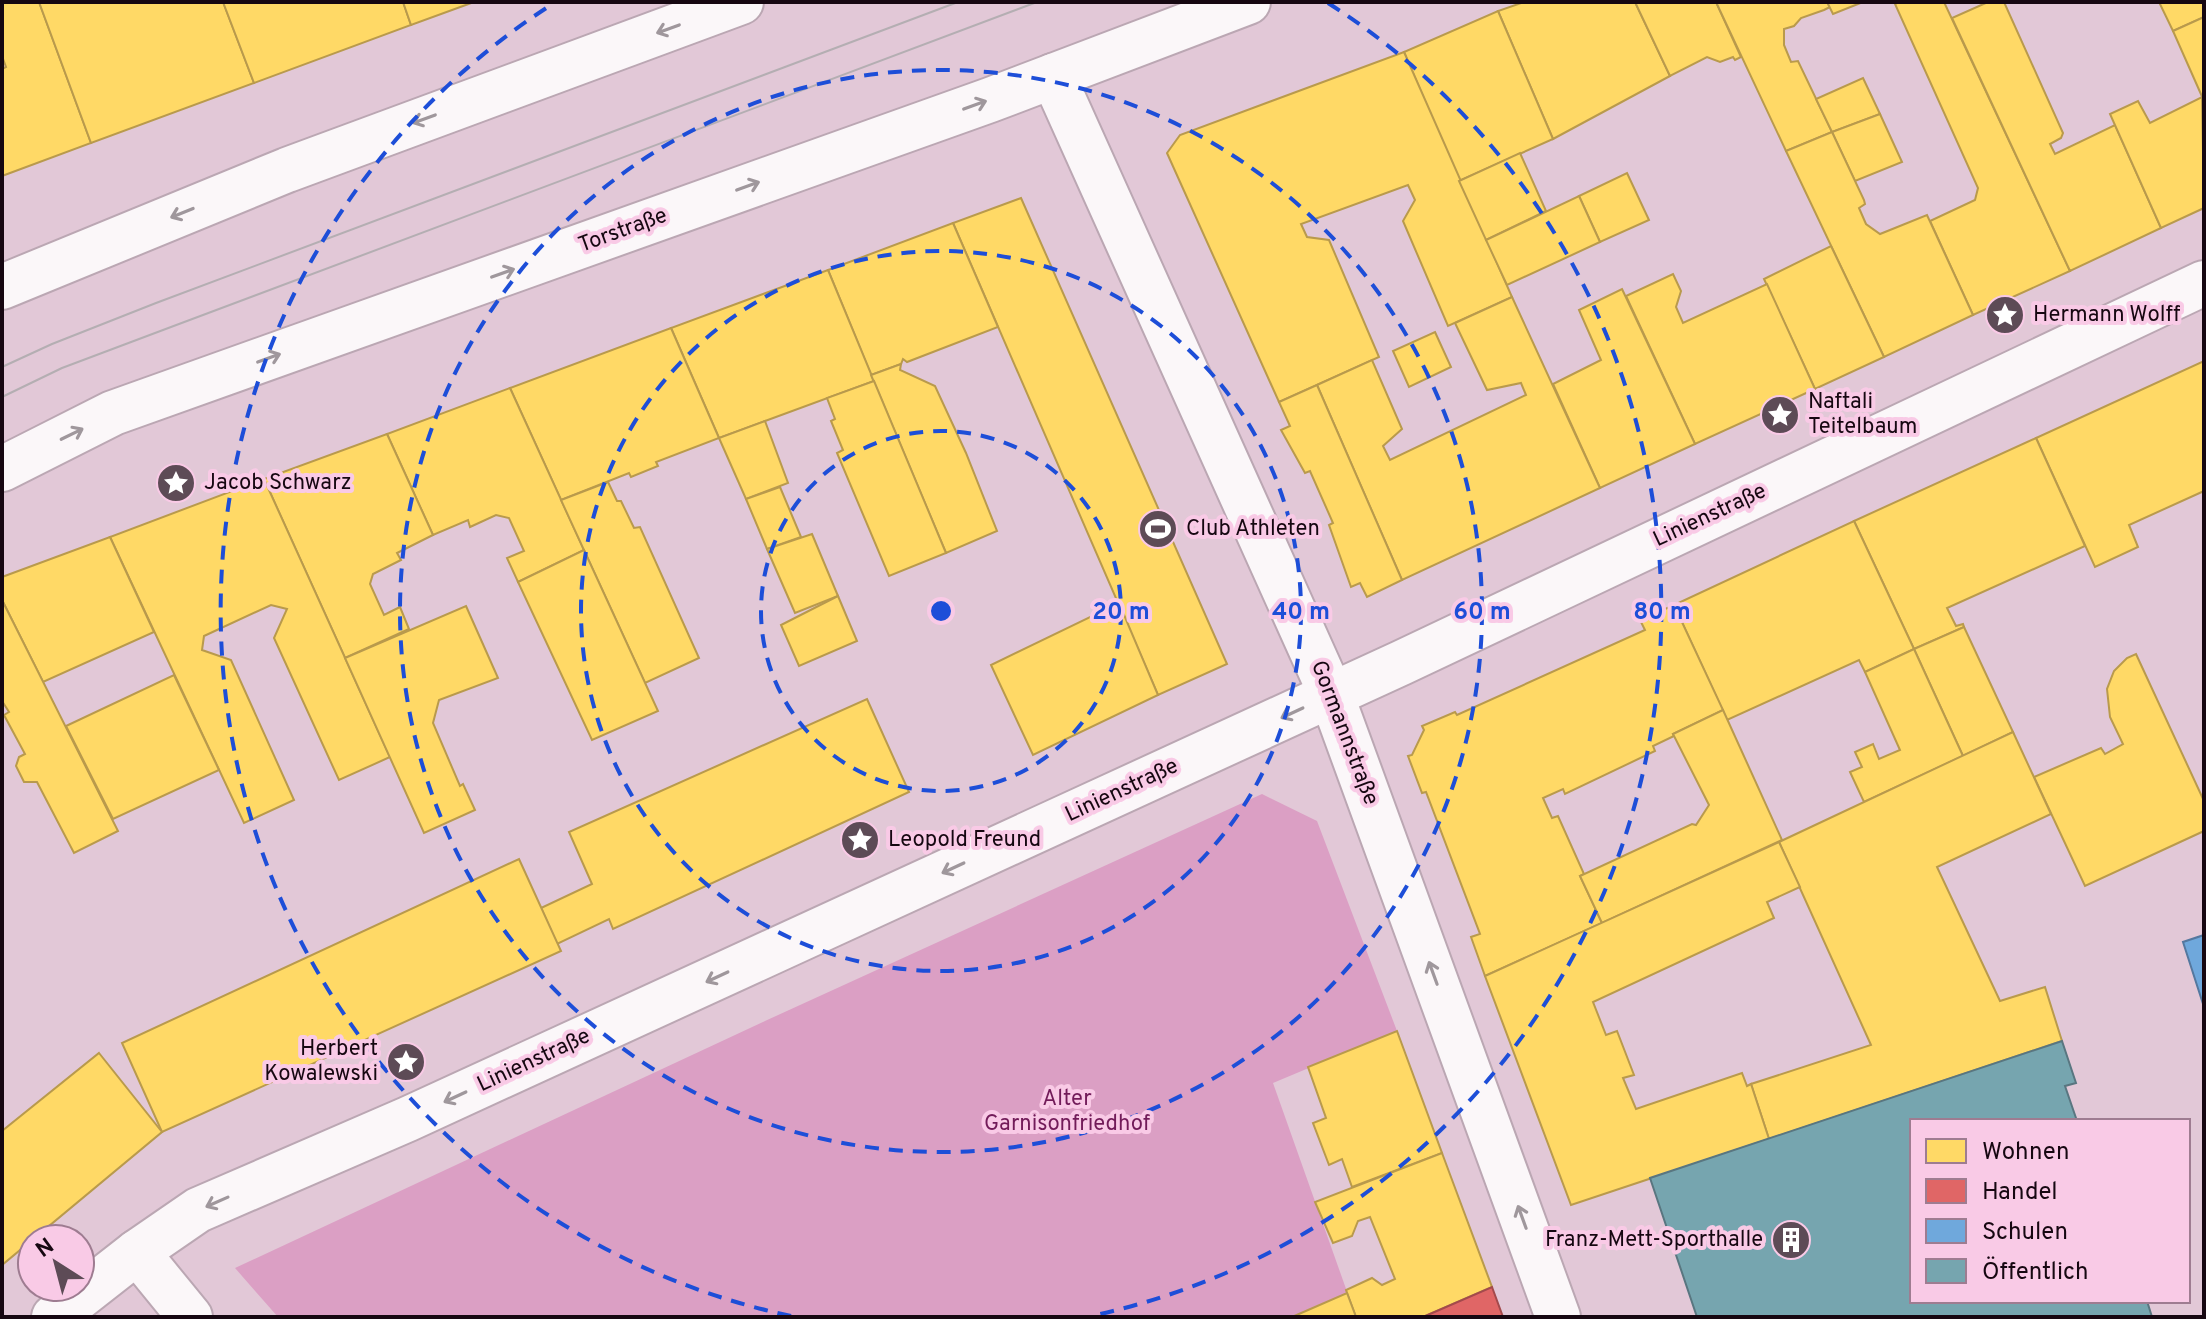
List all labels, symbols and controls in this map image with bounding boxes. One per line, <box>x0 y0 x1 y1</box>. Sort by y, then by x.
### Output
one-way arrow <box>656 23 681 37</box>
one-way arrow <box>963 97 987 111</box>
one-way arrow <box>412 113 437 128</box>
one-way arrow <box>736 178 760 192</box>
street label: Torstraße <box>575 202 671 260</box>
one-way arrow <box>170 207 195 222</box>
one-way arrow <box>491 265 516 280</box>
place icon: Hermann Wolff <box>1984 294 2026 336</box>
place label: Hermann Wolff <box>2033 302 2180 329</box>
one-way arrow <box>256 350 281 364</box>
place label: Naftali Teitelbaum <box>1808 389 1917 441</box>
place icon: Naftali Teitelbaum <box>1759 394 1801 436</box>
one-way arrow <box>59 426 83 441</box>
place icon: Jacob Schwarz <box>155 462 197 504</box>
place label: Jacob Schwarz <box>204 470 352 497</box>
street label: Linienstraße <box>1649 478 1771 554</box>
sports icon: Club Athleten <box>1137 508 1179 550</box>
place label: Club Athleten <box>1186 516 1320 543</box>
centre of rings <box>927 597 955 625</box>
text: 20 m <box>1092 598 1150 628</box>
text: 40 m <box>1272 598 1330 628</box>
text: 60 m <box>1453 598 1511 628</box>
text: 80 m <box>1633 598 1691 628</box>
street label: Gormannstraße <box>1304 657 1384 809</box>
one-way arrow <box>1280 706 1304 721</box>
street label: Linienstraße <box>1061 753 1183 829</box>
place icon: Leopold Freund <box>839 819 881 861</box>
place label: Leopold Freund <box>888 827 1041 854</box>
one-way arrow <box>941 862 966 877</box>
one-way arrow <box>1425 961 1439 986</box>
one-way arrow <box>705 970 729 985</box>
street label: Linienstraße <box>473 1023 595 1099</box>
place label: Herbert Kowalewski <box>264 1036 378 1088</box>
place icon: Herbert Kowalewski <box>385 1041 427 1083</box>
park label: Alter Garnisonfriedhof <box>984 1086 1150 1138</box>
one-way arrow <box>443 1090 467 1105</box>
legend <box>1910 1119 2190 1303</box>
text: Wohnen <box>1982 1138 2069 1168</box>
text: Handel <box>1982 1178 2058 1208</box>
one-way arrow <box>205 1196 230 1211</box>
one-way arrow <box>1514 1206 1528 1230</box>
text: Schulen <box>1982 1218 2068 1248</box>
building icon: Franz-Mett-Sporthalle <box>1770 1219 1812 1261</box>
north arrow <box>16 1223 96 1303</box>
place label: Franz-Mett-Sporthalle <box>1545 1227 1763 1254</box>
text: N <box>31 1233 60 1264</box>
text: Öffentlich <box>1982 1256 2089 1288</box>

